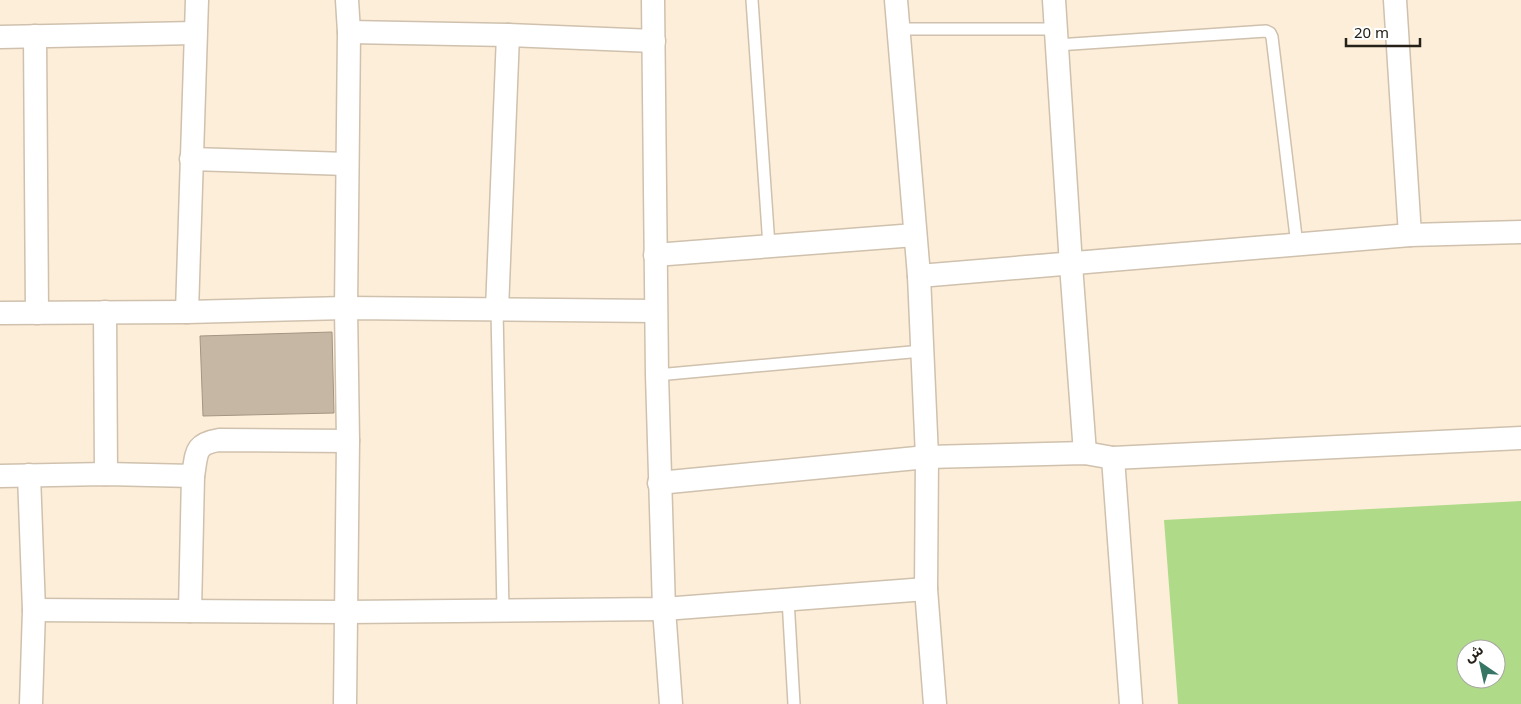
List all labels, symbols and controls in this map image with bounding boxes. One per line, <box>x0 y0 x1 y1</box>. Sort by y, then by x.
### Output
scale bar <box>1346 15 1420 47</box>
text: 20 m <box>1354 22 1389 42</box>
north arrow <box>1456 639 1506 689</box>
text: ش <box>1460 640 1487 666</box>

